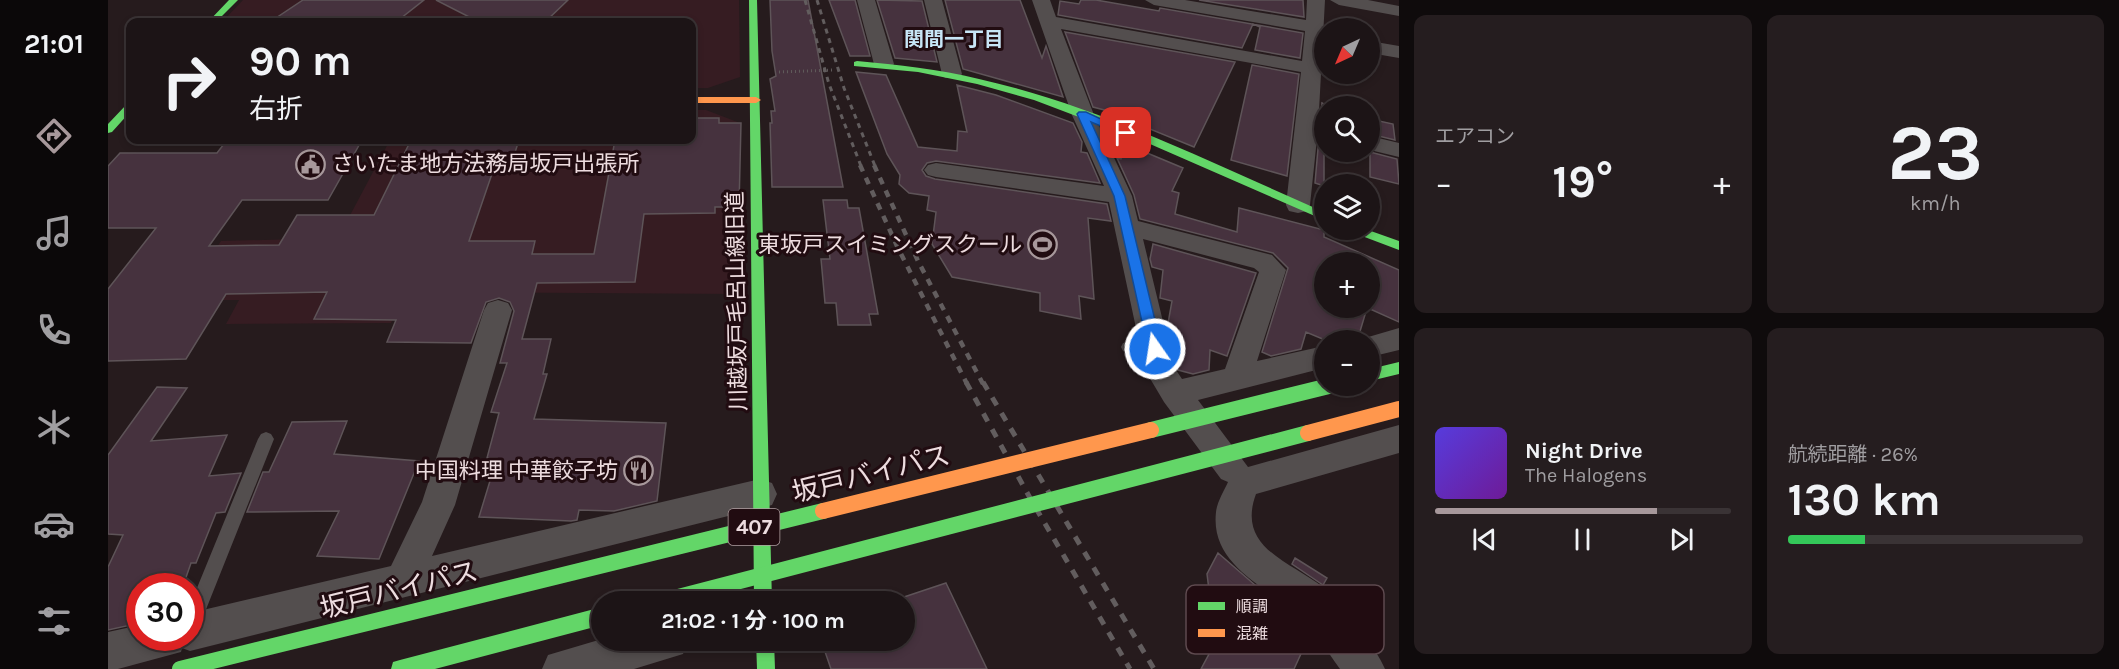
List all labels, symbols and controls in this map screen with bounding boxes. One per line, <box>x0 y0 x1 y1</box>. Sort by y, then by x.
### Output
north arrow <box>1314 18 1380 84</box>
map controls <box>1314 18 1380 396</box>
text: 21:01 <box>24 28 84 60</box>
district label: 関間一丁目 <box>904 28 1004 51</box>
text: 90 m <box>249 36 352 86</box>
icon: right <box>150 42 228 120</box>
text: 右折 <box>249 93 303 125</box>
button: search <box>1314 96 1380 162</box>
pin <box>1100 107 1151 158</box>
text: 23 <box>1887 107 1983 199</box>
icon: directions <box>33 115 75 157</box>
icon: arrive <box>1109 116 1142 149</box>
text: エアコン <box>1435 125 1515 148</box>
public building icon: さいたま地方法務局坂戸出張所 <box>295 148 327 180</box>
place label: さいたま地方法務局坂戸出張所 <box>332 151 639 177</box>
text: 19° <box>1552 156 1613 208</box>
text: − <box>1435 164 1452 202</box>
text: + <box>1713 164 1730 202</box>
button: layers <box>1314 174 1380 240</box>
street label: 川越坂戸毛呂山線旧道 <box>722 191 752 411</box>
text: km/h <box>1910 192 1961 215</box>
icon: music <box>33 212 75 254</box>
sports icon: 東坂戸スイミングスクール <box>1027 229 1059 261</box>
place label: 東坂戸スイミングスクール <box>758 232 1022 258</box>
button: + <box>1314 252 1380 318</box>
icon: phone <box>33 309 75 351</box>
position arrow <box>1123 317 1187 381</box>
button: − <box>1314 330 1380 396</box>
icon: climate <box>33 406 75 448</box>
text: Night Drive <box>1525 438 1643 464</box>
street label: 坂戸バイパス <box>789 439 953 509</box>
text: 航続距離 · 26% <box>1788 443 1918 466</box>
restaurant icon: 中国料理 中華餃子坊 <box>623 455 655 487</box>
place label: 中国料理 中華餃子坊 <box>415 458 618 484</box>
text: The Halogens <box>1525 464 1647 487</box>
text: 130 km <box>1788 474 1941 526</box>
icon: car <box>33 503 75 545</box>
road number: 407 <box>728 509 780 545</box>
icon: previous <box>1468 523 1501 556</box>
icon: pause <box>1566 523 1599 556</box>
icon: next <box>1665 523 1698 556</box>
street label: 坂戸バイパス <box>317 555 481 625</box>
speed limit sign: 30 <box>126 573 204 651</box>
legend <box>1186 585 1384 654</box>
text: 順調 <box>1236 597 1268 616</box>
icon: filters <box>33 600 75 642</box>
text: 21:02 · 1 分 · 100 m <box>661 608 845 634</box>
text: 混雑 <box>1236 624 1268 643</box>

